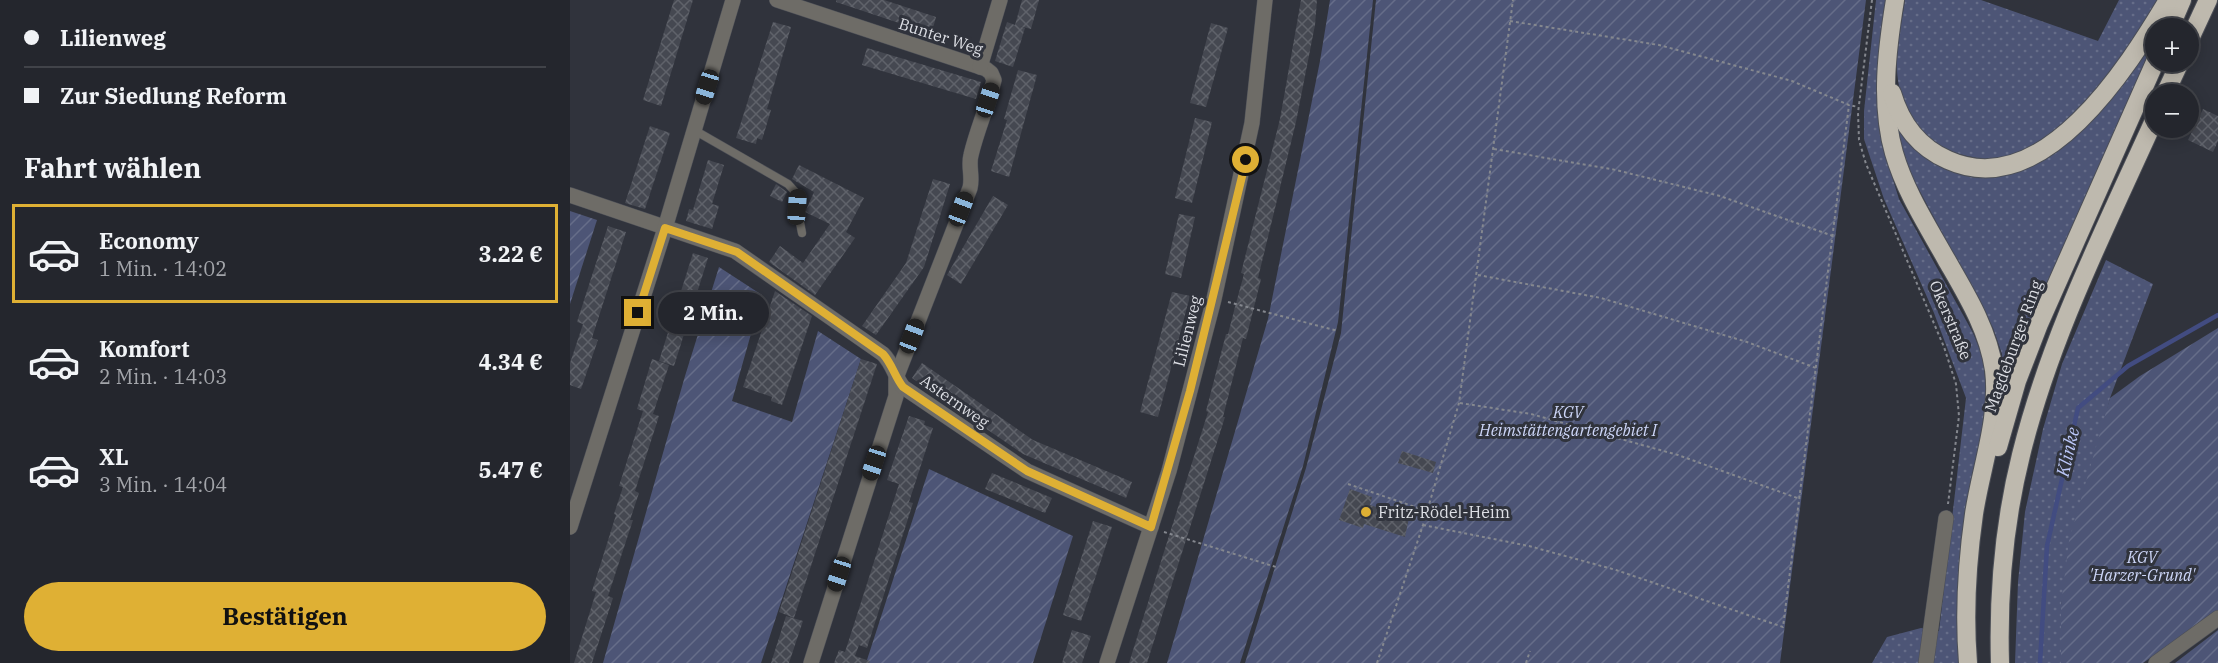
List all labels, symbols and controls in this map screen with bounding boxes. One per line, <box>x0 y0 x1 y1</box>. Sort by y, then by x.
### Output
street label: Bunter Weg <box>896 13 986 59</box>
map controls <box>2145 18 2199 138</box>
button: + <box>2145 18 2199 72</box>
text: Lilienweg <box>60 23 166 52</box>
car <box>693 67 721 107</box>
car <box>974 80 1002 120</box>
text: Zur Siedlung Reform <box>60 81 287 110</box>
button: − <box>2145 84 2199 138</box>
route start <box>1232 146 1259 173</box>
text: Fahrt wählen <box>24 150 201 185</box>
car <box>787 188 807 226</box>
car <box>946 189 976 229</box>
text: Economy <box>99 226 199 255</box>
icon: car <box>27 227 81 281</box>
text: 3.22 € <box>478 239 543 268</box>
text: 1 Min. · 14:02 <box>99 255 227 282</box>
street label: Okerstraße <box>1925 277 1977 363</box>
street label: Magdeburger Ring <box>1980 277 2046 415</box>
callout: 2 Min. <box>659 292 770 334</box>
street label: Lilienweg <box>1169 293 1206 369</box>
route end <box>624 299 651 326</box>
text: 2 Min. <box>683 299 744 326</box>
car <box>897 316 927 356</box>
text: Komfort <box>99 334 189 363</box>
icon: car <box>27 335 81 389</box>
text: 4.34 € <box>478 347 543 376</box>
text: 2 Min. · 14:03 <box>99 363 227 390</box>
street label: Asternweg <box>917 370 994 432</box>
park label: KGV Heimstättengartengebiet I <box>1478 402 1659 440</box>
water label: Klinke <box>2050 425 2084 480</box>
text: XL <box>99 442 129 471</box>
icon: car <box>27 443 81 497</box>
car <box>860 443 888 483</box>
text: 5.47 € <box>478 455 543 484</box>
text: 3 Min. · 14:04 <box>99 471 227 498</box>
place label: Fritz-Rödel-Heim <box>1378 502 1510 522</box>
marker: Fritz-Rödel-Heim <box>1359 505 1373 519</box>
park label: KGV 'Harzer-Grund' <box>2089 547 2196 585</box>
car <box>825 554 853 594</box>
button: Bestätigen <box>24 582 546 651</box>

